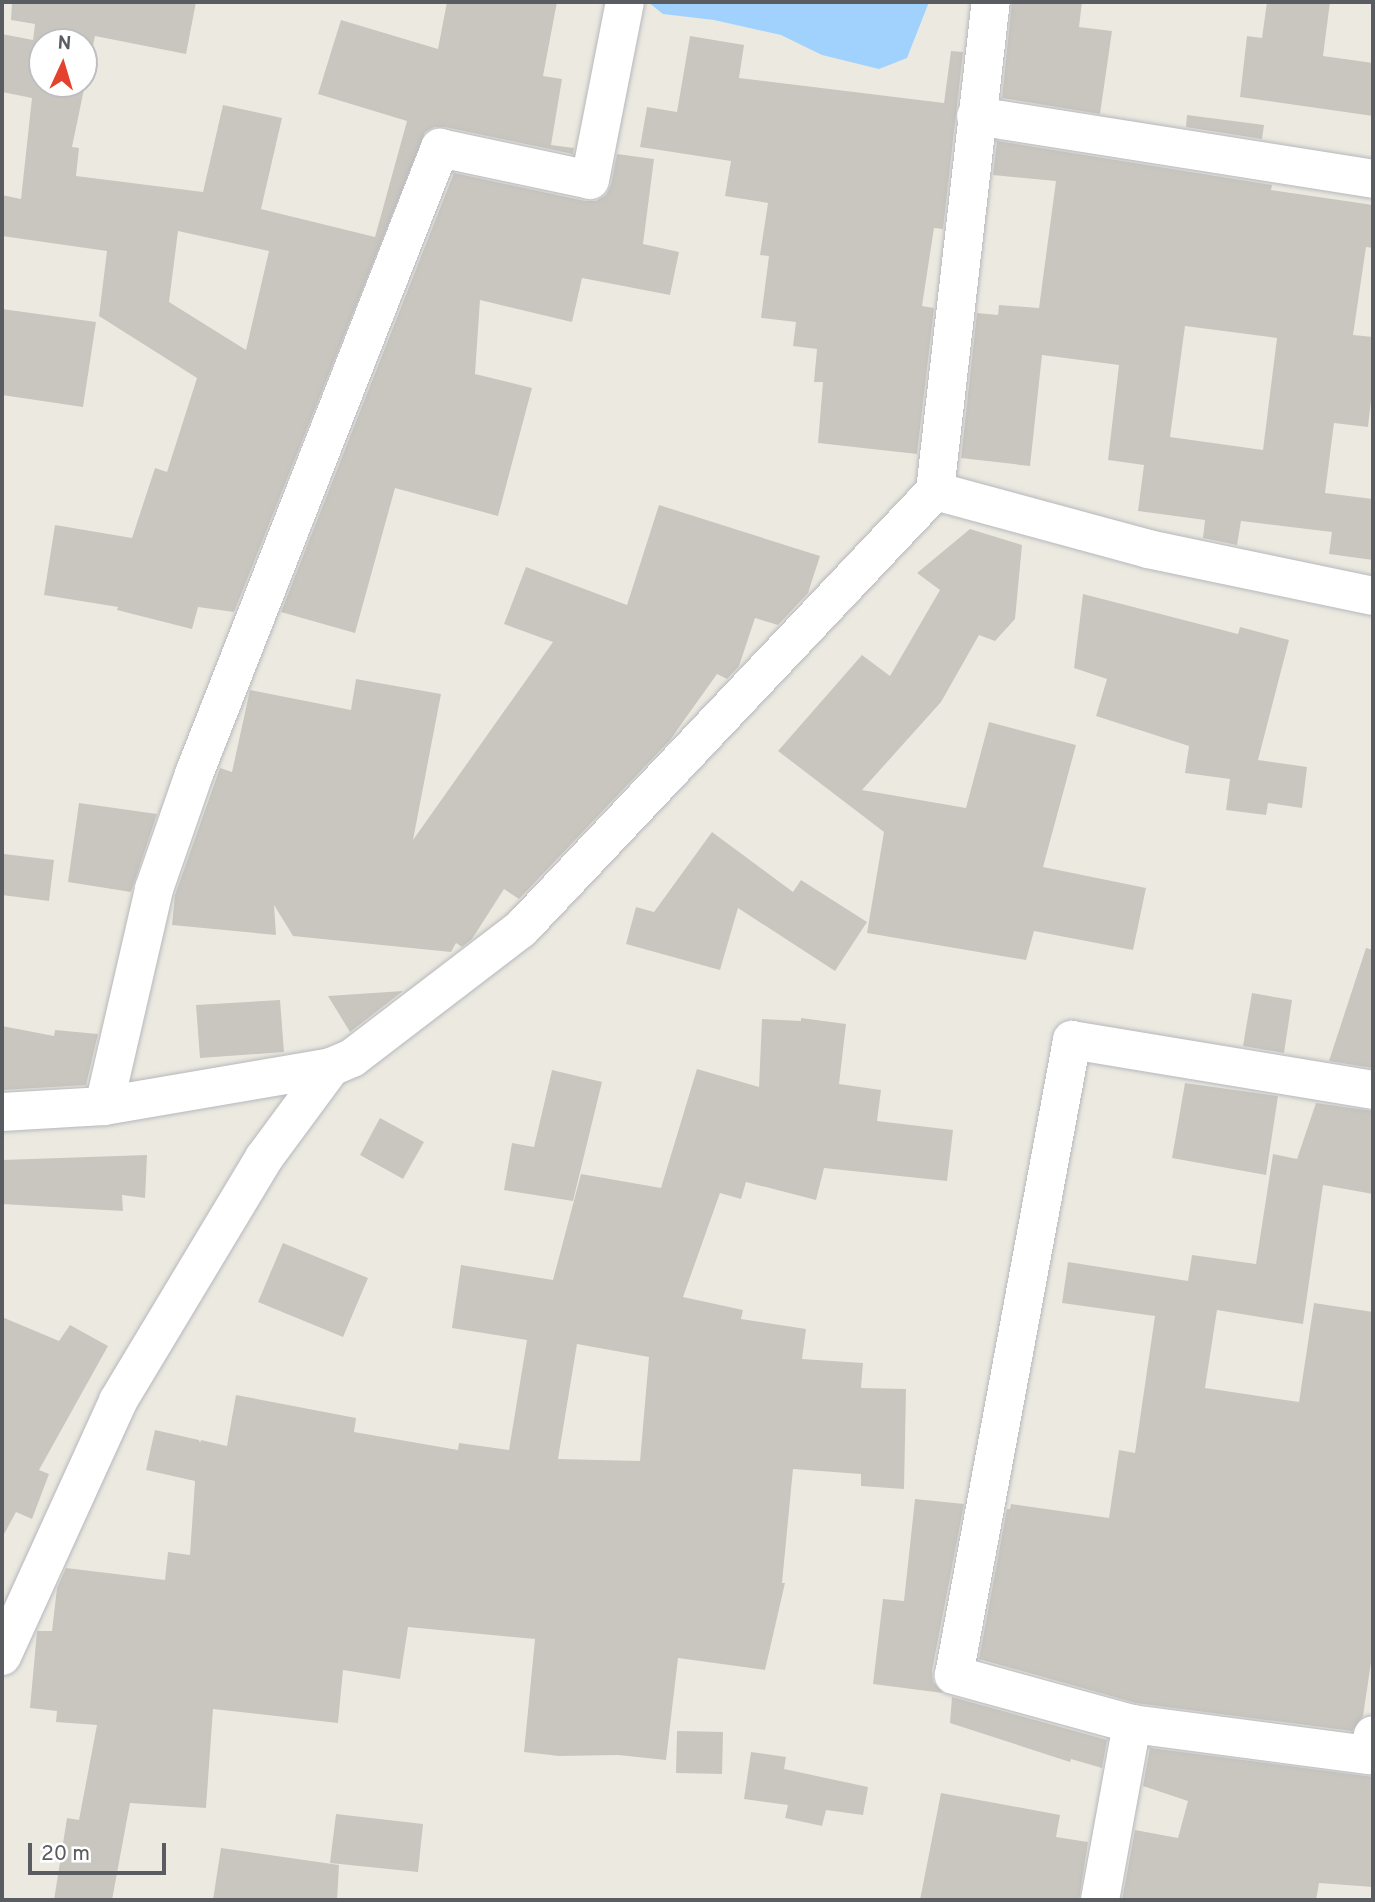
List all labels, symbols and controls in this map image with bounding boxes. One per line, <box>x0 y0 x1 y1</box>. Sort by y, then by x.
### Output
north arrow <box>28 28 98 98</box>
text: N <box>57 32 72 56</box>
scale bar <box>32 1828 170 1872</box>
text: 20 m <box>41 1841 90 1868</box>

